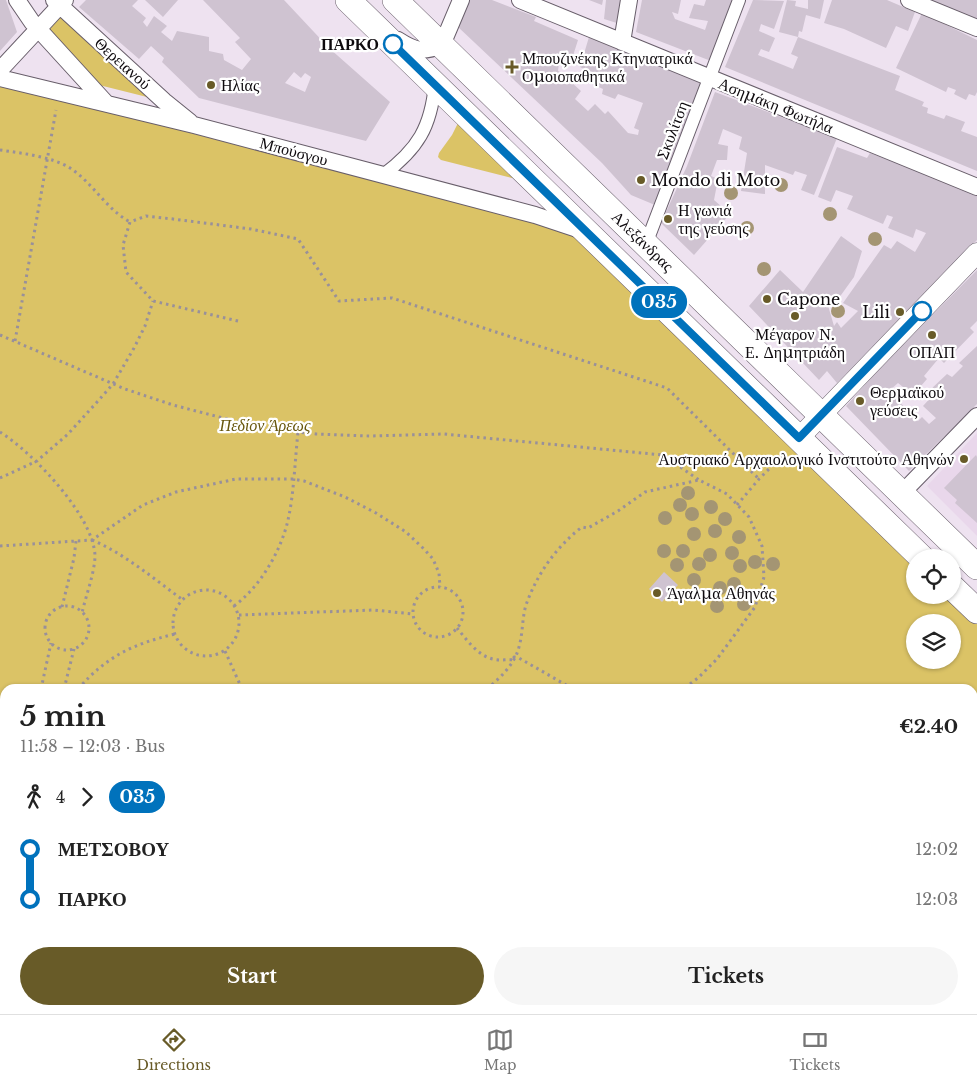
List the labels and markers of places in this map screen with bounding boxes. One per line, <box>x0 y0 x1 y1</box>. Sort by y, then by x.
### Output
place label: ΠΑΡΚΟ <box>321 34 379 54</box>
marker: ΠΑΡΚΟ <box>383 34 403 54</box>
place label: Μπουζινέκης Κτηνιατρικά Ομοιοπαθητικά <box>522 48 693 86</box>
marker: Μπουζινέκης Κτηνιατρικά Ομοιοπαθητικά <box>506 61 518 73</box>
place label: Ηλίας <box>221 75 260 95</box>
marker: Ηλίας <box>205 79 217 91</box>
place label: Mondo di Moto <box>651 170 780 190</box>
marker: Mondo di Moto <box>635 174 647 186</box>
place label: Η γωνιά της γεύσης <box>678 200 749 238</box>
marker: Η γωνιά της γεύσης <box>662 213 674 225</box>
place label: Capone <box>777 289 840 309</box>
marker: Capone <box>761 293 773 305</box>
unlabelled marker <box>912 301 932 321</box>
place label: Lili <box>862 302 891 322</box>
marker: Lili <box>894 306 906 318</box>
marker: Μέγαρον Ν. Ε. Δημητριάδη <box>789 310 801 322</box>
place label: Μέγαρον Ν. Ε. Δημητριάδη <box>745 324 845 362</box>
marker: ΟΠΑΠ <box>926 329 938 341</box>
place label: ΟΠΑΠ <box>909 342 956 362</box>
place label: Θερμαϊκού γεύσεις <box>869 382 944 420</box>
marker: Θερμαϊκού γεύσεις <box>854 395 866 407</box>
place label: Αυστριακό Αρχαιολογικό Ινστιτούτο Αθηνών <box>658 449 954 469</box>
marker: Αυστριακό Αρχαιολογικό Ινστιτούτο Αθηνών <box>958 453 970 465</box>
place label: Άγαλμα Αθηνάς <box>667 583 775 603</box>
marker: Άγαλμα Αθηνάς <box>651 587 663 599</box>

